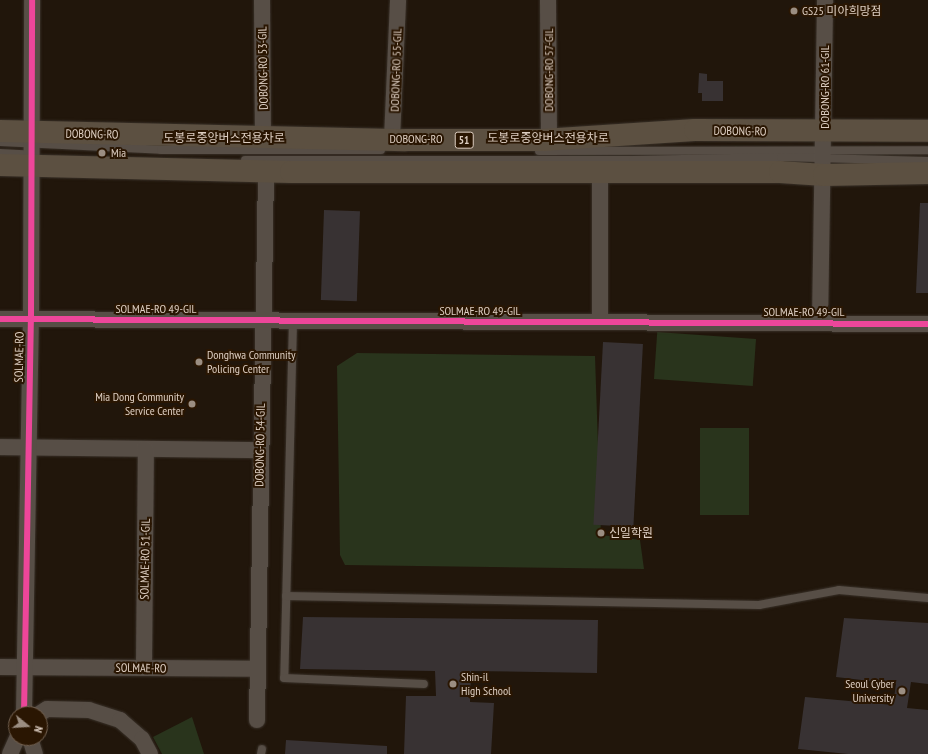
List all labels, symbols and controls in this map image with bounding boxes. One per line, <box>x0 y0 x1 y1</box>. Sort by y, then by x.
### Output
place label: GS25 미아희망점 <box>802 4 882 18</box>
marker: GS25 미아희망점 <box>789 6 799 16</box>
street label: DOBONG-RO 53-GIL <box>255 26 271 110</box>
street label: DOBONG-RO 55-GIL <box>387 28 405 112</box>
street label: DOBONG-RO 57-GIL <box>542 29 556 111</box>
street label: DOBONG-RO 61-GIL <box>818 45 832 129</box>
street label: DOBONG-RO <box>713 123 767 139</box>
street label: DOBONG-RO <box>65 126 119 142</box>
street label: 도봉로중앙버스전용차로 <box>163 131 285 145</box>
road number: 51 <box>454 131 474 149</box>
street label: 도봉로중앙버스전용차로 <box>487 131 609 145</box>
street label: DOBONG-RO <box>390 132 442 146</box>
place label: Mia <box>111 146 126 160</box>
marker: Mia <box>96 147 108 159</box>
street label: SOLMAE-RO 49-GIL <box>115 302 197 316</box>
street label: SOLMAE-RO 49-GIL <box>439 304 521 318</box>
street label: SOLMAE-RO 49-GIL <box>763 305 845 319</box>
street label: SOLMAE-RO <box>11 332 27 382</box>
place label: Donghwa Community Policing Center <box>207 348 295 376</box>
marker: Donghwa Community Policing Center <box>194 357 204 367</box>
place label: Mia Dong Community Service Center <box>95 390 184 418</box>
marker: Mia Dong Community Service Center <box>187 399 197 409</box>
street label: DOBONG-RO 54-GIL <box>252 403 268 487</box>
street label: SOLMAE-RO 51-GIL <box>137 518 153 600</box>
place label: 신일학원 <box>609 526 653 540</box>
marker: 신일학원 <box>596 528 606 538</box>
street label: SOLMAE-RO <box>116 660 166 676</box>
place label: Shin-il High School <box>461 670 511 698</box>
place label: Seoul Cyber University <box>845 677 894 705</box>
marker: Shin-il High School <box>448 679 458 689</box>
marker: Seoul Cyber University <box>897 686 907 696</box>
north arrow <box>8 706 48 746</box>
text: N <box>31 724 46 734</box>

